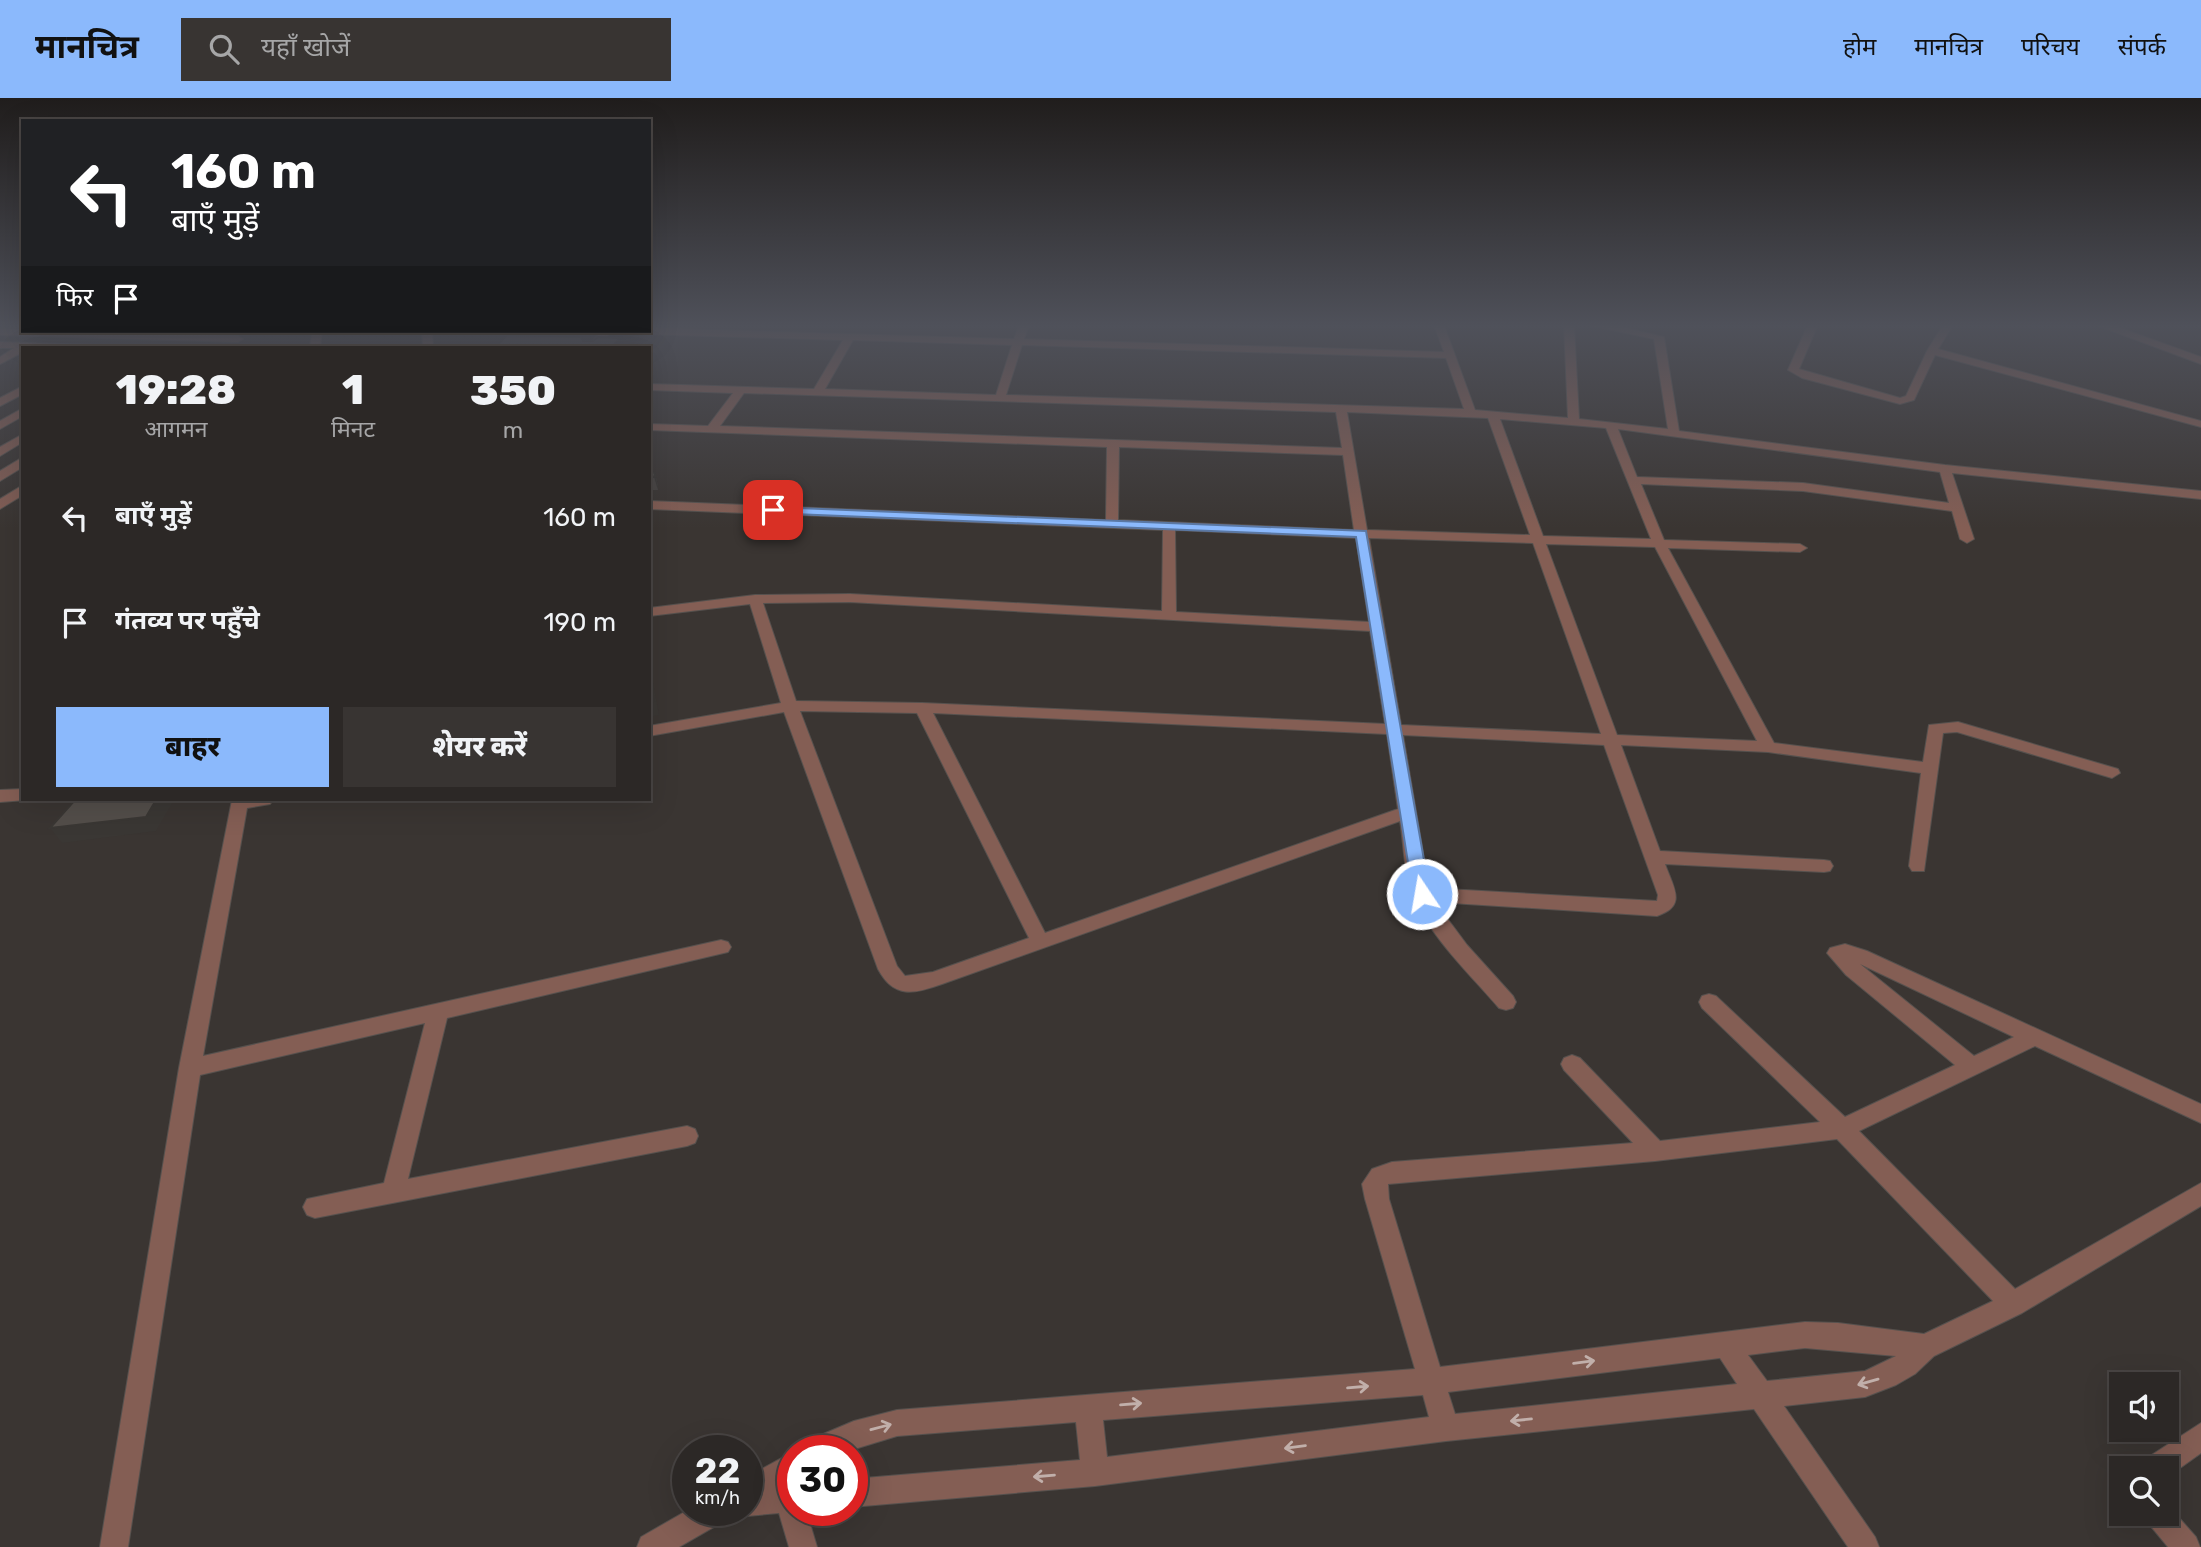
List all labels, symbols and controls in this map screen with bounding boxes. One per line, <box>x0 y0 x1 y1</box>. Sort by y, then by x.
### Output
search box <box>181 18 671 81</box>
text: मानचित्र <box>35 27 139 66</box>
icon: search <box>205 30 243 68</box>
text: यहाँ खोजें <box>261 32 350 63</box>
text: होम <box>1843 33 1876 61</box>
text: मानचित्र <box>1914 33 1983 61</box>
text: परिचय <box>2021 33 2080 61</box>
text: संपर्क <box>2118 33 2166 61</box>
text: 160 m <box>171 142 316 200</box>
icon: left <box>56 147 147 238</box>
text: बाएँ मुड़ें <box>171 201 259 239</box>
icon: arrive <box>107 280 145 318</box>
text: फिर <box>56 282 93 313</box>
text: 19:28 <box>116 365 236 415</box>
text: 1 <box>342 365 364 415</box>
text: 350 <box>470 366 556 416</box>
text: आगमन <box>145 415 208 443</box>
text: मिनट <box>331 415 375 443</box>
text: m <box>503 416 523 444</box>
pin <box>743 480 803 540</box>
icon: arrive <box>754 491 792 529</box>
icon: left <box>56 499 94 537</box>
text: बाएँ मुड़ें <box>115 500 192 531</box>
text: 160 m <box>543 502 616 533</box>
icon: arrive <box>56 604 94 642</box>
text: गंतव्य पर पहुँचे <box>115 605 260 636</box>
text: 190 m <box>543 607 616 638</box>
button: बाहर <box>56 707 329 787</box>
button: शेयर करें <box>343 707 616 787</box>
position arrow <box>1385 857 1459 931</box>
one-way arrow <box>1573 1356 1595 1369</box>
map controls <box>2109 1372 2179 1526</box>
button: sound <box>2109 1372 2179 1442</box>
one-way arrow <box>1858 1376 1880 1389</box>
one-way arrow <box>1346 1380 1369 1393</box>
one-way arrow <box>1120 1397 1142 1410</box>
one-way arrow <box>1510 1414 1532 1427</box>
one-way arrow <box>869 1420 892 1433</box>
speed limit sign: 30 <box>777 1435 868 1526</box>
one-way arrow <box>1284 1440 1307 1453</box>
text: 22 <box>695 1450 740 1492</box>
button: search <box>2109 1456 2179 1526</box>
one-way arrow <box>1034 1470 1056 1483</box>
text: km/h <box>695 1487 740 1509</box>

